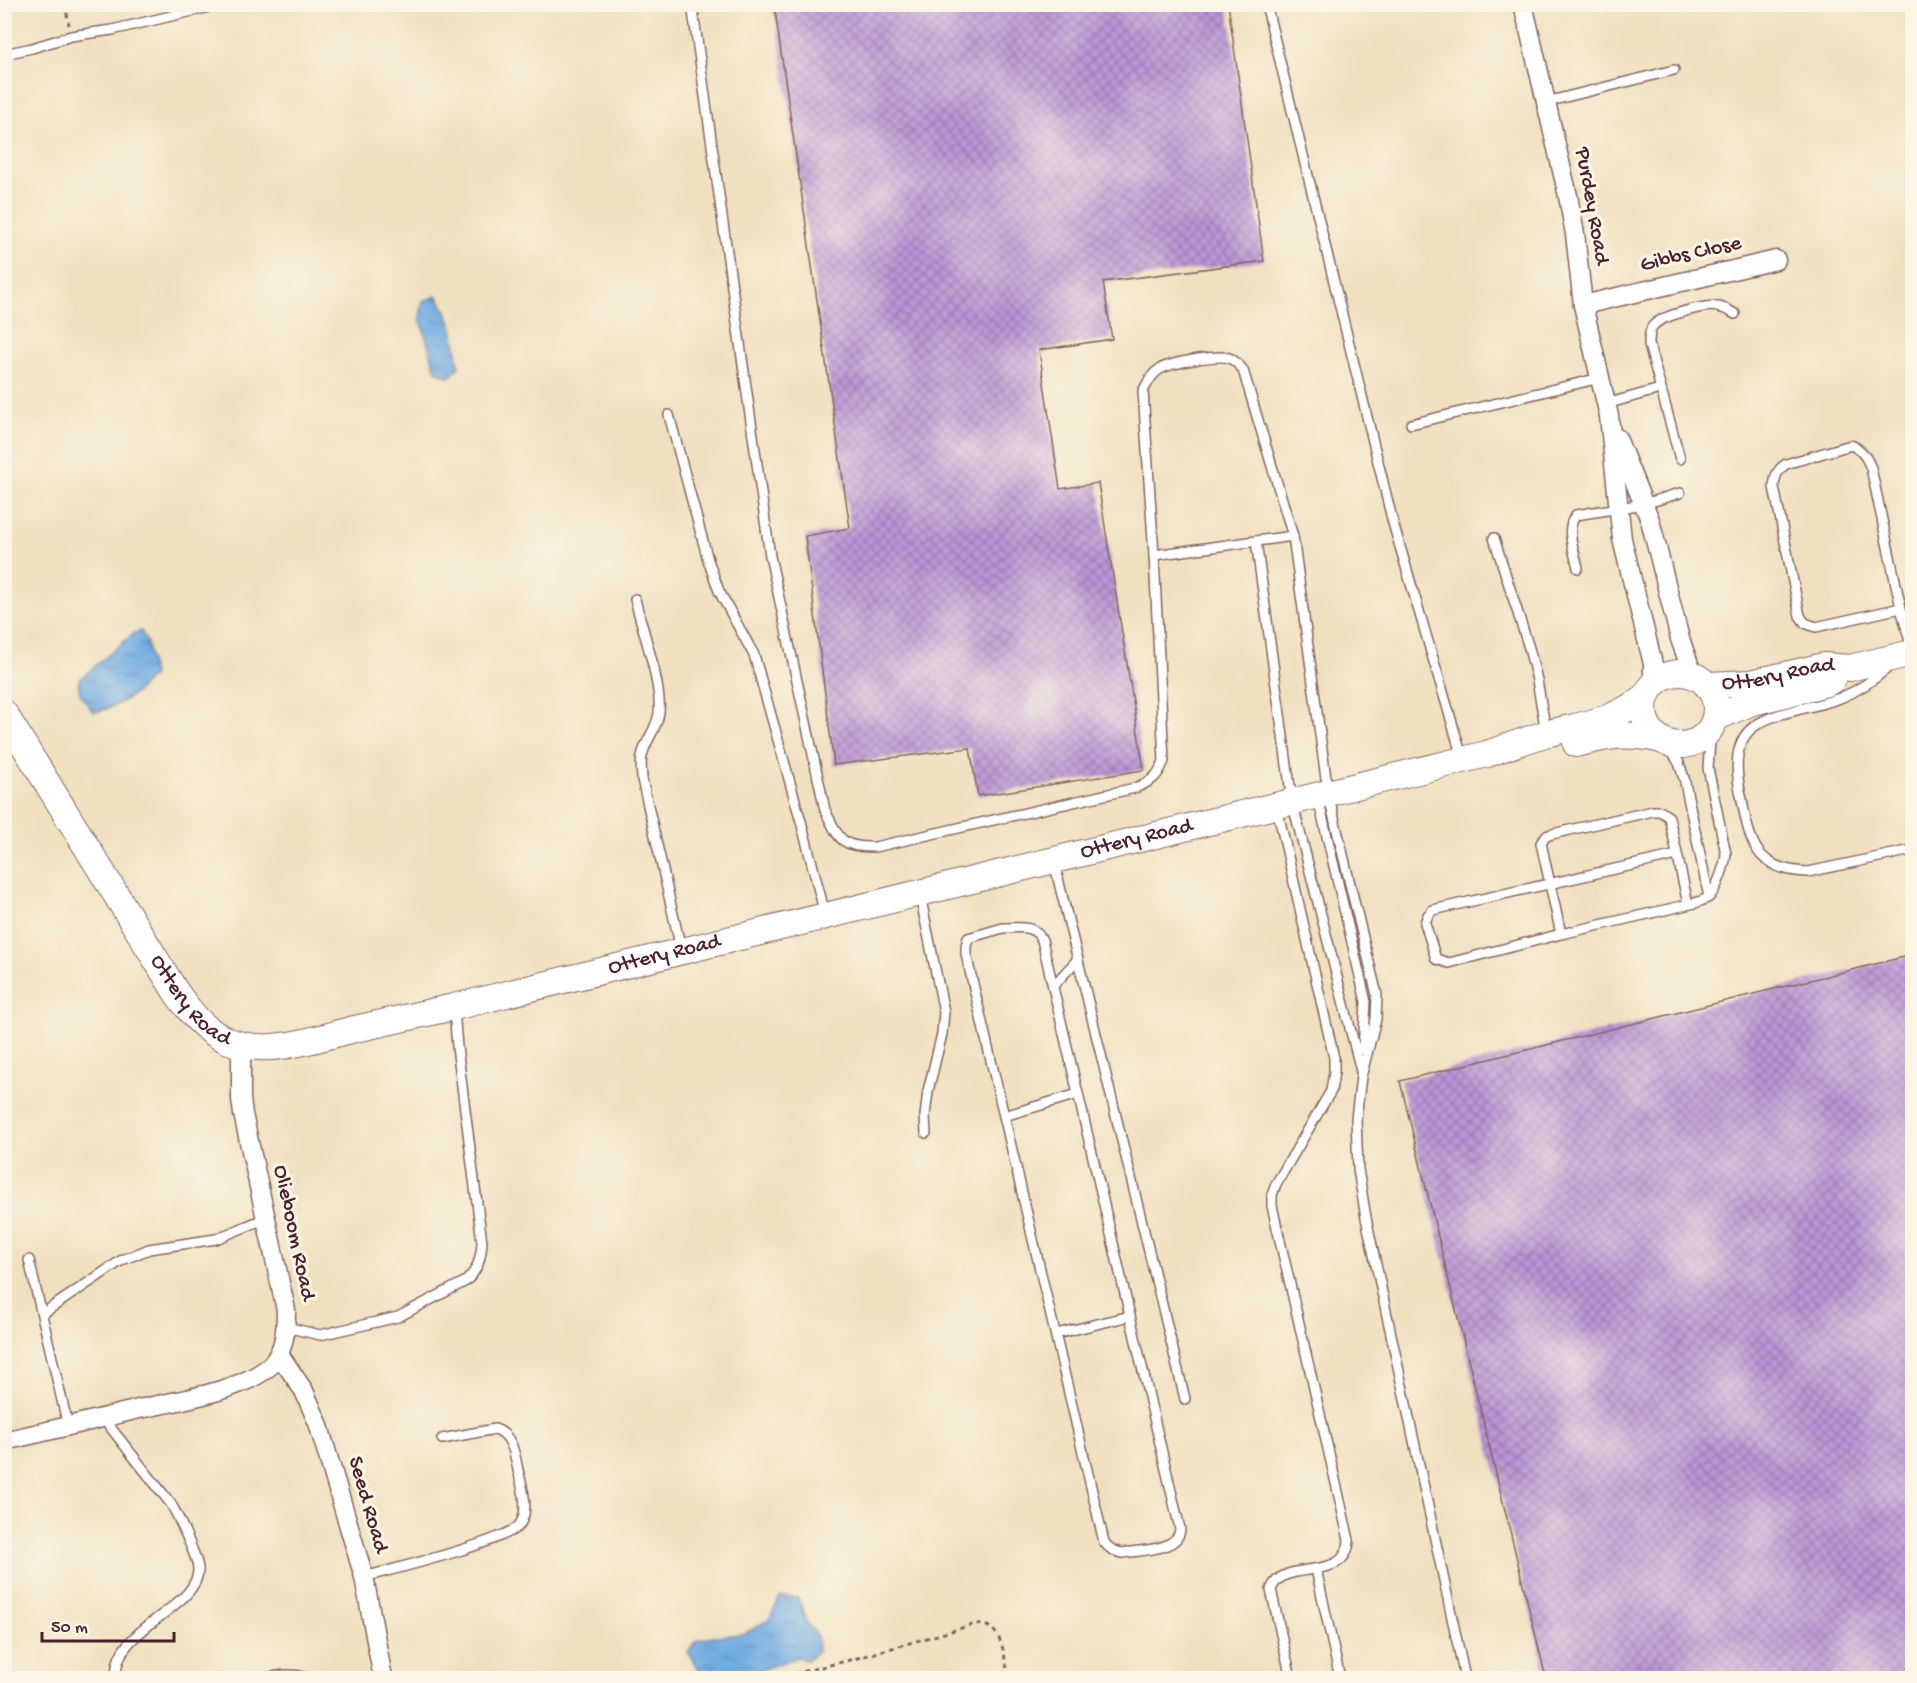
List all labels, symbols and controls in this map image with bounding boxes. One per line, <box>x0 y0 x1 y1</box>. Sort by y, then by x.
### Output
street label: Purdey Road <box>1568 144 1614 269</box>
street label: Gibbs Close <box>1638 231 1745 279</box>
street label: Ottery Road <box>1721 653 1837 697</box>
street label: Ottery Road <box>1078 813 1197 866</box>
street label: Ottery Road <box>606 929 725 982</box>
street label: Ottery Road <box>143 950 236 1054</box>
street label: Olieboom Road <box>266 1163 320 1305</box>
street label: Seed Road <box>341 1454 394 1558</box>
scale bar <box>42 1605 174 1643</box>
text: 50 m <box>51 1618 88 1639</box>

